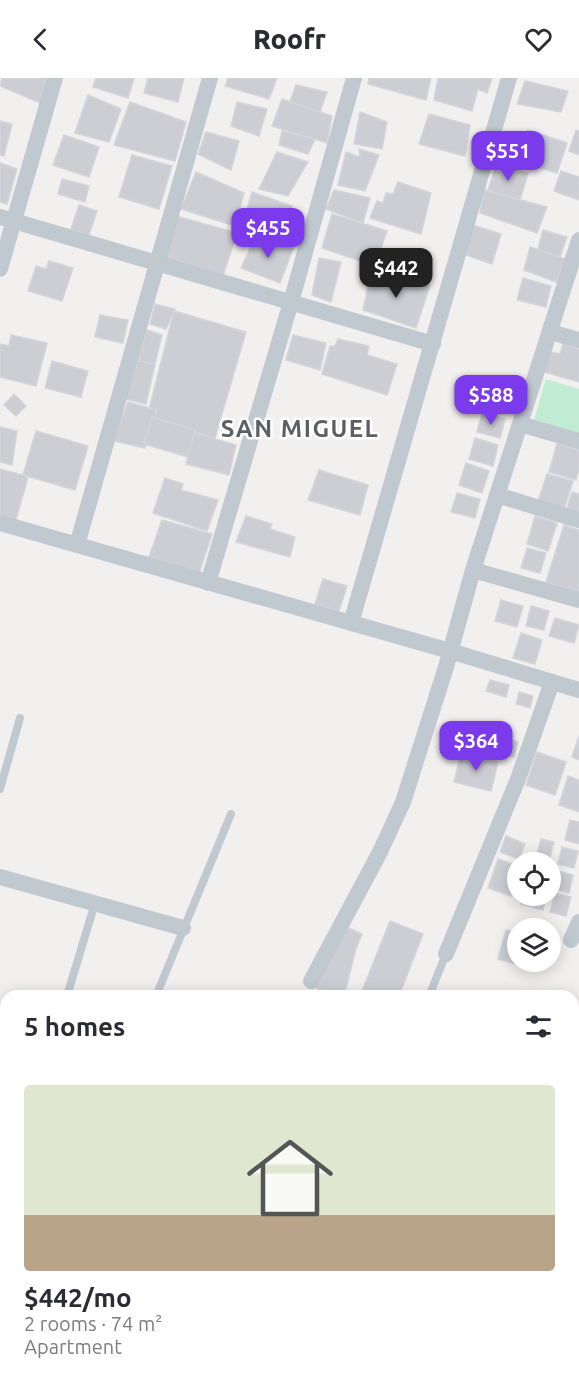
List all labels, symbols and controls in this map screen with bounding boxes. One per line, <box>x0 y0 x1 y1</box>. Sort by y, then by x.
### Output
icon: back <box>24 23 57 56</box>
icon: heart <box>522 23 555 56</box>
text: Roofr <box>253 24 326 54</box>
pin: $551 <box>472 131 544 182</box>
text: $551 <box>485 139 531 162</box>
pin: $455 <box>232 208 304 259</box>
text: $455 <box>245 216 291 239</box>
pin: $442 <box>360 248 432 299</box>
text: $442 <box>373 256 419 279</box>
pin: $588 <box>455 375 527 426</box>
text: $588 <box>468 383 514 406</box>
district label: SAN MIGUEL <box>221 415 379 442</box>
pin: $364 <box>440 721 512 772</box>
text: $364 <box>453 729 499 752</box>
map controls <box>507 852 561 972</box>
button: locate <box>507 852 561 906</box>
button: layers <box>507 918 561 972</box>
icon: filters <box>522 1010 555 1043</box>
text: 5 homes <box>24 1012 125 1041</box>
icon: home <box>236 1124 344 1232</box>
text: $442/mo <box>24 1283 132 1312</box>
text: 2 rooms · 74 m² <box>24 1312 162 1335</box>
text: Apartment <box>24 1335 122 1358</box>

